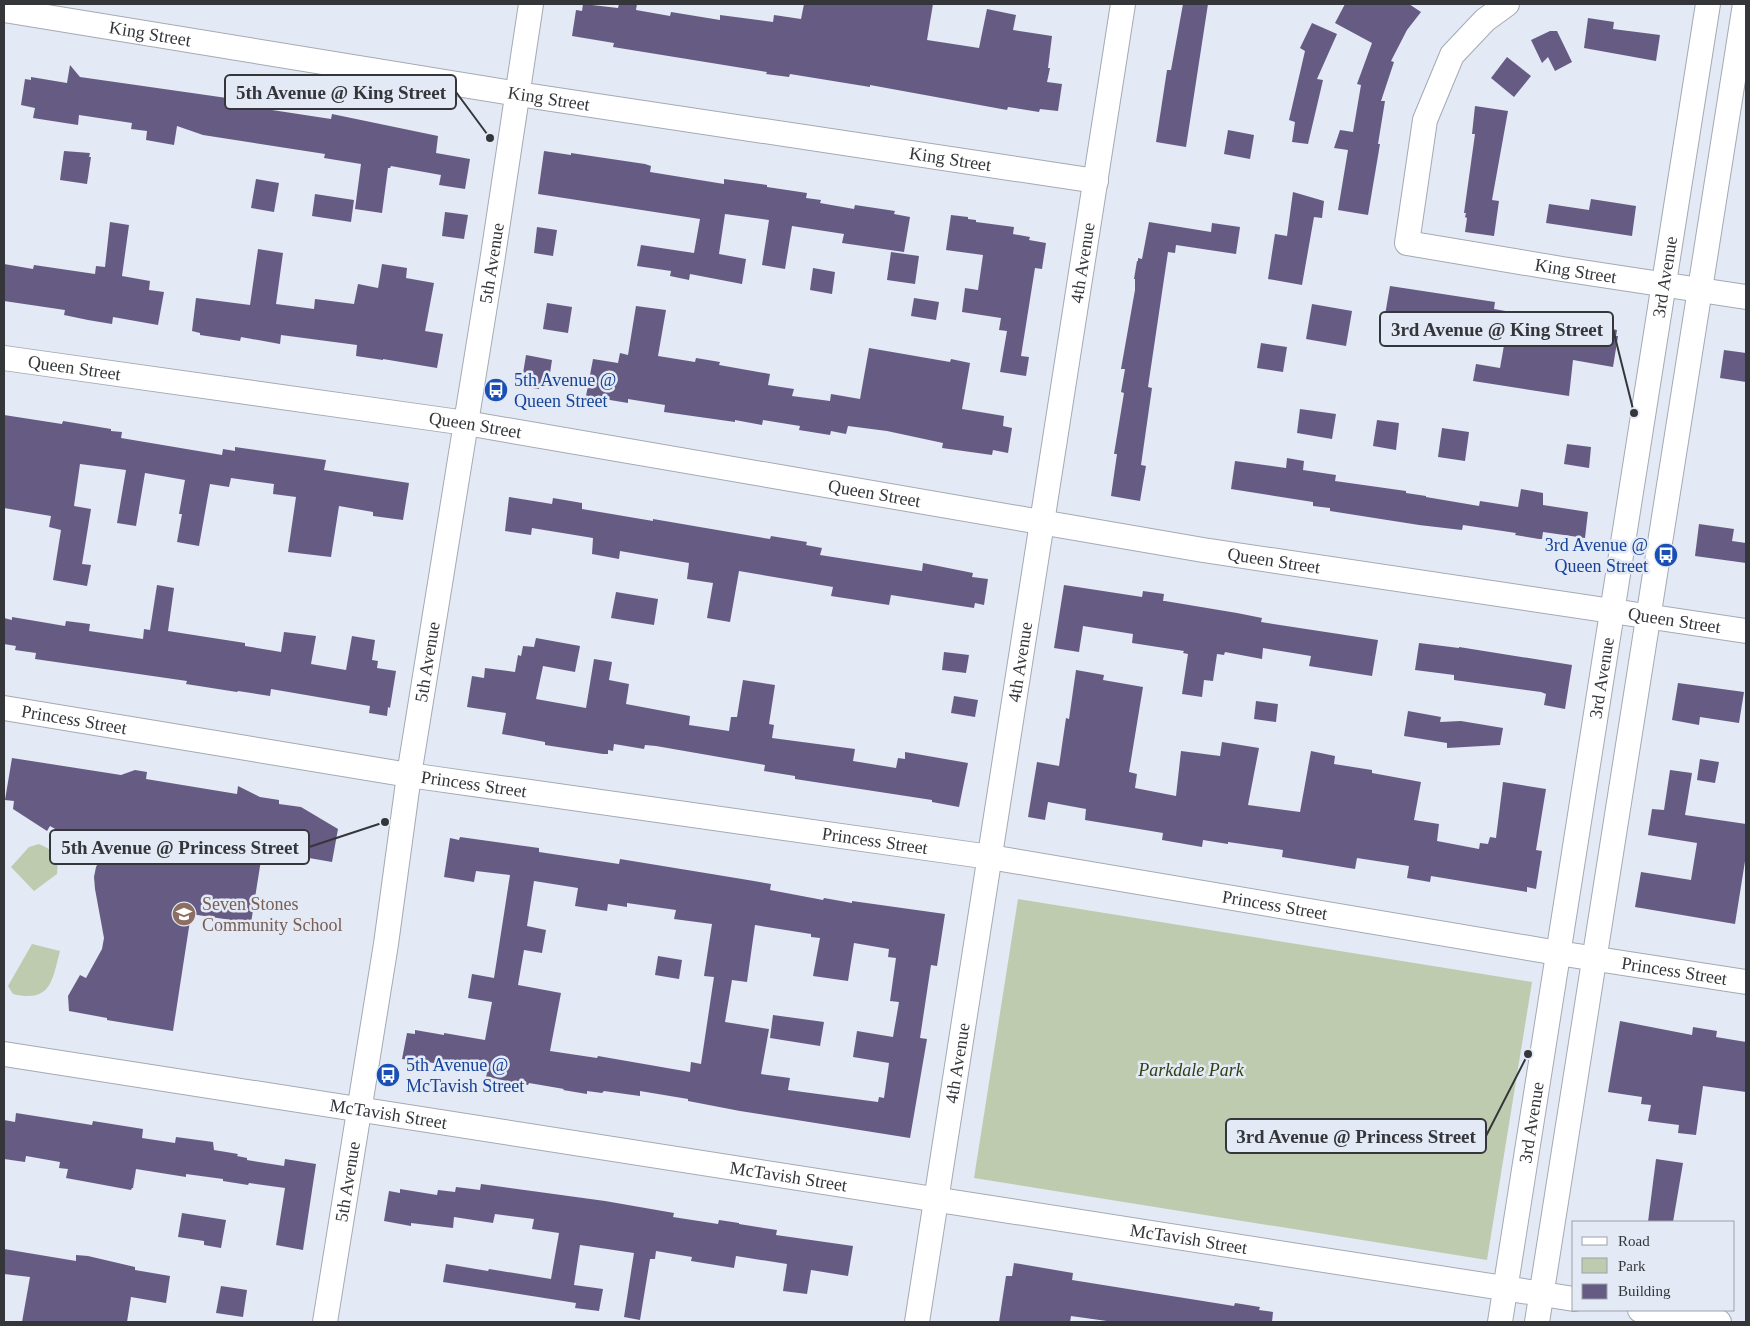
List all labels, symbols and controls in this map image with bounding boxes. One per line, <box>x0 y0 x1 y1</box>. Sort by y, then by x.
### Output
street label: King Street <box>108 17 192 50</box>
callout: 5th Avenue @ King Street <box>225 75 456 109</box>
text: 5th Avenue @ King Street <box>236 82 447 103</box>
street label: King Street <box>506 83 591 115</box>
street label: King Street <box>908 143 993 175</box>
street label: 5th Avenue <box>475 221 508 305</box>
street label: 4th Avenue <box>1066 221 1099 305</box>
street label: 3rd Avenue <box>1649 235 1681 319</box>
street label: King Street <box>1533 255 1618 287</box>
callout: 3rd Avenue @ King Street <box>1380 312 1613 346</box>
text: 3rd Avenue @ King Street <box>1391 319 1604 340</box>
street label: Queen Street <box>27 351 122 384</box>
place label: 5th Avenue @ Queen Street <box>514 370 616 411</box>
bus stop icon: 5th Avenue @ Queen Street <box>483 377 509 403</box>
street label: Queen Street <box>428 408 523 442</box>
street label: Queen Street <box>827 476 922 511</box>
place label: 3rd Avenue @ Queen Street <box>1545 535 1648 576</box>
bus stop icon: 3rd Avenue @ Queen Street <box>1653 542 1679 568</box>
street label: Queen Street <box>1226 544 1322 577</box>
street label: Queen Street <box>1627 604 1722 637</box>
street label: 5th Avenue <box>411 620 444 704</box>
street label: 4th Avenue <box>1004 620 1036 704</box>
street label: 3rd Avenue <box>1585 636 1618 720</box>
street label: Princess Street <box>20 701 128 738</box>
street label: Princess Street <box>420 767 528 802</box>
street label: Princess Street <box>821 823 929 858</box>
callout: 5th Avenue @ Princess Street <box>50 830 309 864</box>
text: 5th Avenue @ Princess Street <box>61 837 299 858</box>
street label: Princess Street <box>1220 886 1329 924</box>
place label: Seven Stones Community School <box>202 894 343 935</box>
school or university icon: Seven Stones Community School <box>171 901 197 927</box>
street label: Princess Street <box>1620 953 1729 989</box>
street label: 4th Avenue <box>941 1021 974 1105</box>
place label: 5th Avenue @ McTavish Street <box>406 1055 524 1096</box>
park label: Parkdale Park <box>1137 1060 1245 1080</box>
bus stop icon: 5th Avenue @ McTavish Street <box>375 1062 401 1088</box>
street label: 3rd Avenue <box>1515 1080 1548 1165</box>
street label: McTavish Street <box>328 1095 448 1133</box>
callout: 3rd Avenue @ Princess Street <box>1226 1119 1486 1153</box>
text: 3rd Avenue @ Princess Street <box>1236 1126 1476 1147</box>
street label: 5th Avenue <box>331 1140 364 1223</box>
street label: McTavish Street <box>728 1157 849 1195</box>
street label: McTavish Street <box>1129 1220 1249 1258</box>
legend <box>1572 1221 1735 1311</box>
text: Road <box>1618 1233 1650 1249</box>
text: Park <box>1618 1258 1646 1274</box>
text: Building <box>1618 1283 1671 1299</box>

